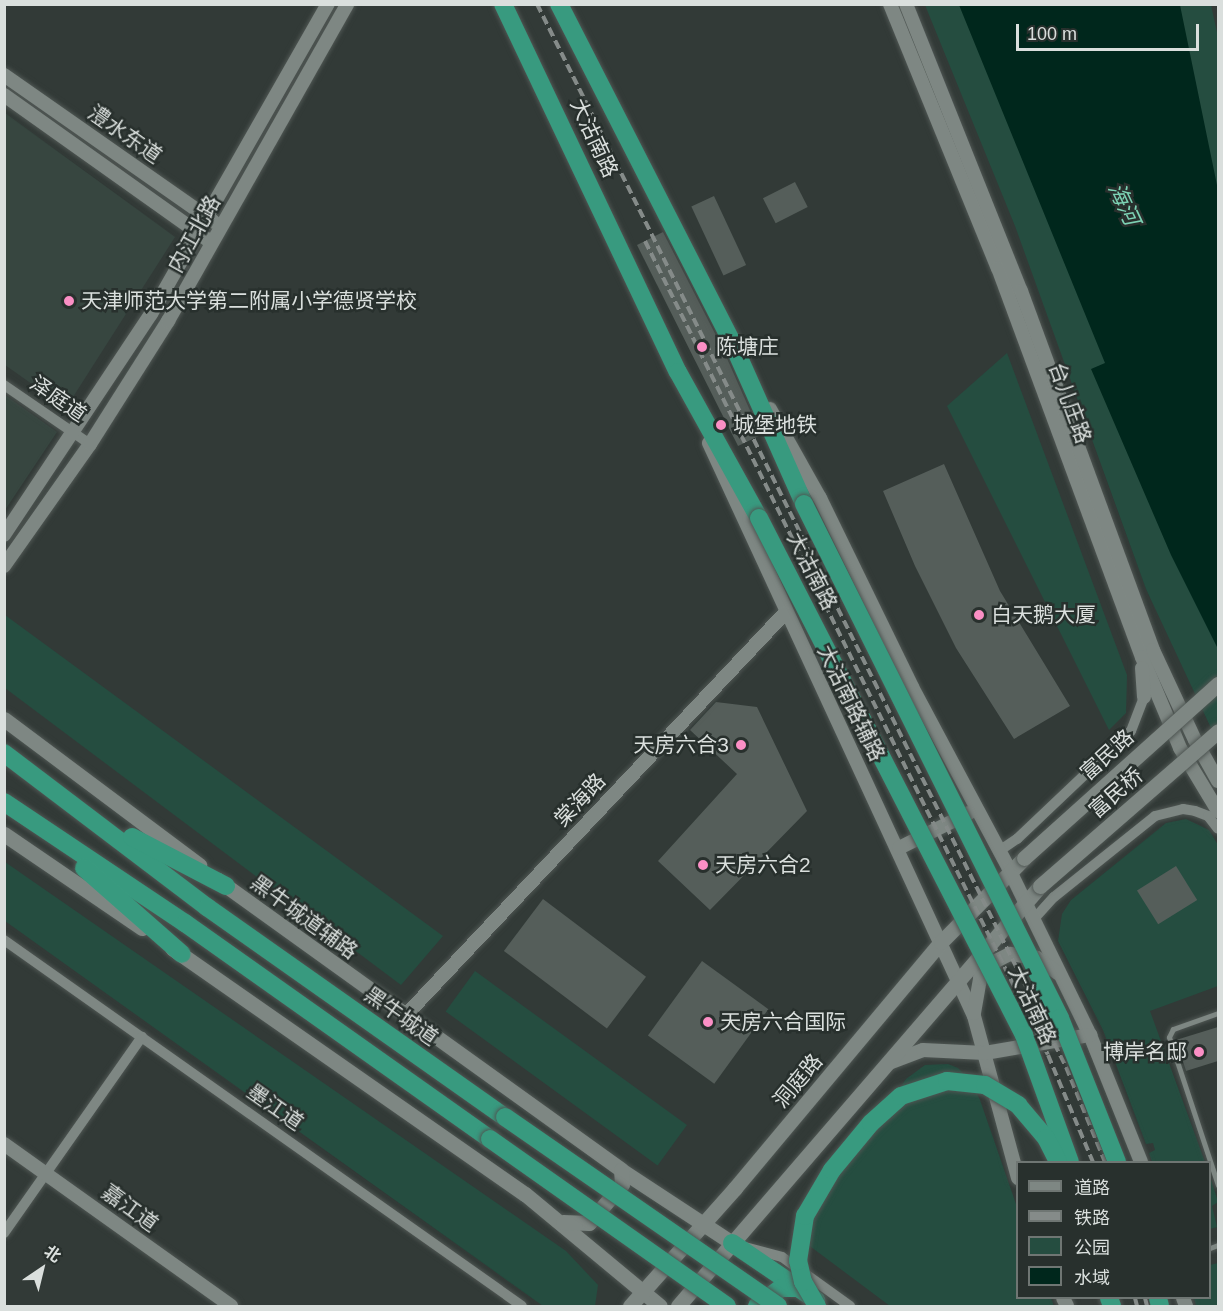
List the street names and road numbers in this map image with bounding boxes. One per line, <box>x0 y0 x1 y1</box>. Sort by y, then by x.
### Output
street label: 大沽南路 <box>565 95 623 181</box>
street label: 澧水东道 <box>83 100 167 168</box>
street label: 内江北路 <box>163 191 225 277</box>
street label: 台儿庄路 <box>1044 359 1096 447</box>
street label: 泽庭道 <box>25 371 91 427</box>
street label: 大沽南路 <box>782 528 842 614</box>
street label: 大沽南路辅路 <box>812 641 890 765</box>
street label: 富民路 <box>1075 725 1139 785</box>
street label: 富民桥 <box>1084 763 1148 823</box>
street label: 棠海路 <box>549 768 611 832</box>
street label: 黑牛城道辅路 <box>246 870 362 964</box>
street label: 大沽南路 <box>1003 962 1061 1048</box>
street label: 黑牛城道 <box>359 982 443 1050</box>
street label: 洞庭路 <box>768 1049 828 1113</box>
street label: 墨江道 <box>242 1079 308 1135</box>
street label: 嘉江道 <box>97 1179 163 1237</box>

